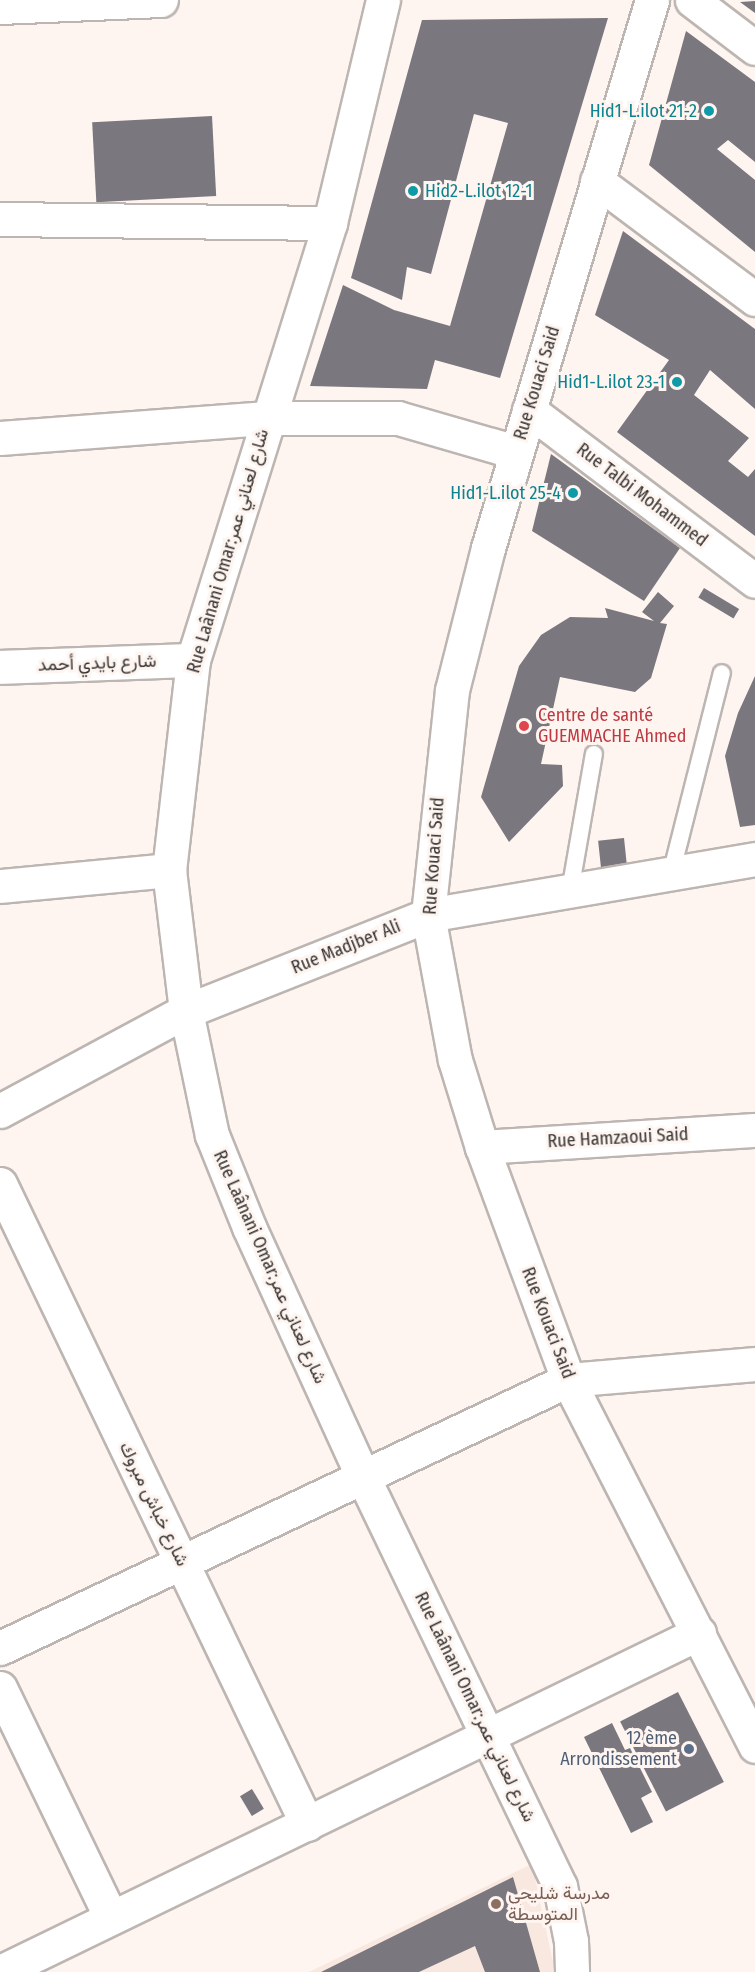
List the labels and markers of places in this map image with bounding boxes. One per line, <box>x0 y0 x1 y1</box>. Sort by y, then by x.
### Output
place label: Hid1-L.ilot 21-2 <box>590 100 697 122</box>
marker: Hid1-L.ilot 21-2 <box>702 104 716 118</box>
place label: Hid2-L.ilot 12-1 <box>425 180 533 202</box>
marker: Hid2-L.ilot 12-1 <box>406 184 420 198</box>
place label: Hid1-L.ilot 23-1 <box>557 371 665 393</box>
marker: Hid1-L.ilot 23-1 <box>670 375 684 389</box>
place label: Hid1-L.ilot 25-4 <box>450 482 561 504</box>
marker: Hid1-L.ilot 25-4 <box>566 486 580 500</box>
place label: Centre de santé GUEMMACHE Ahmed <box>538 705 686 748</box>
marker: Centre de santé GUEMMACHE Ahmed <box>515 717 533 735</box>
place label: 12 ème Arrondissement <box>560 1728 677 1770</box>
marker: 12 ème Arrondissement <box>682 1742 696 1756</box>
place label: مدرسة شليحي المتوسطة <box>508 1883 610 1926</box>
marker: مدرسة شليحي المتوسطة <box>489 1897 503 1911</box>

